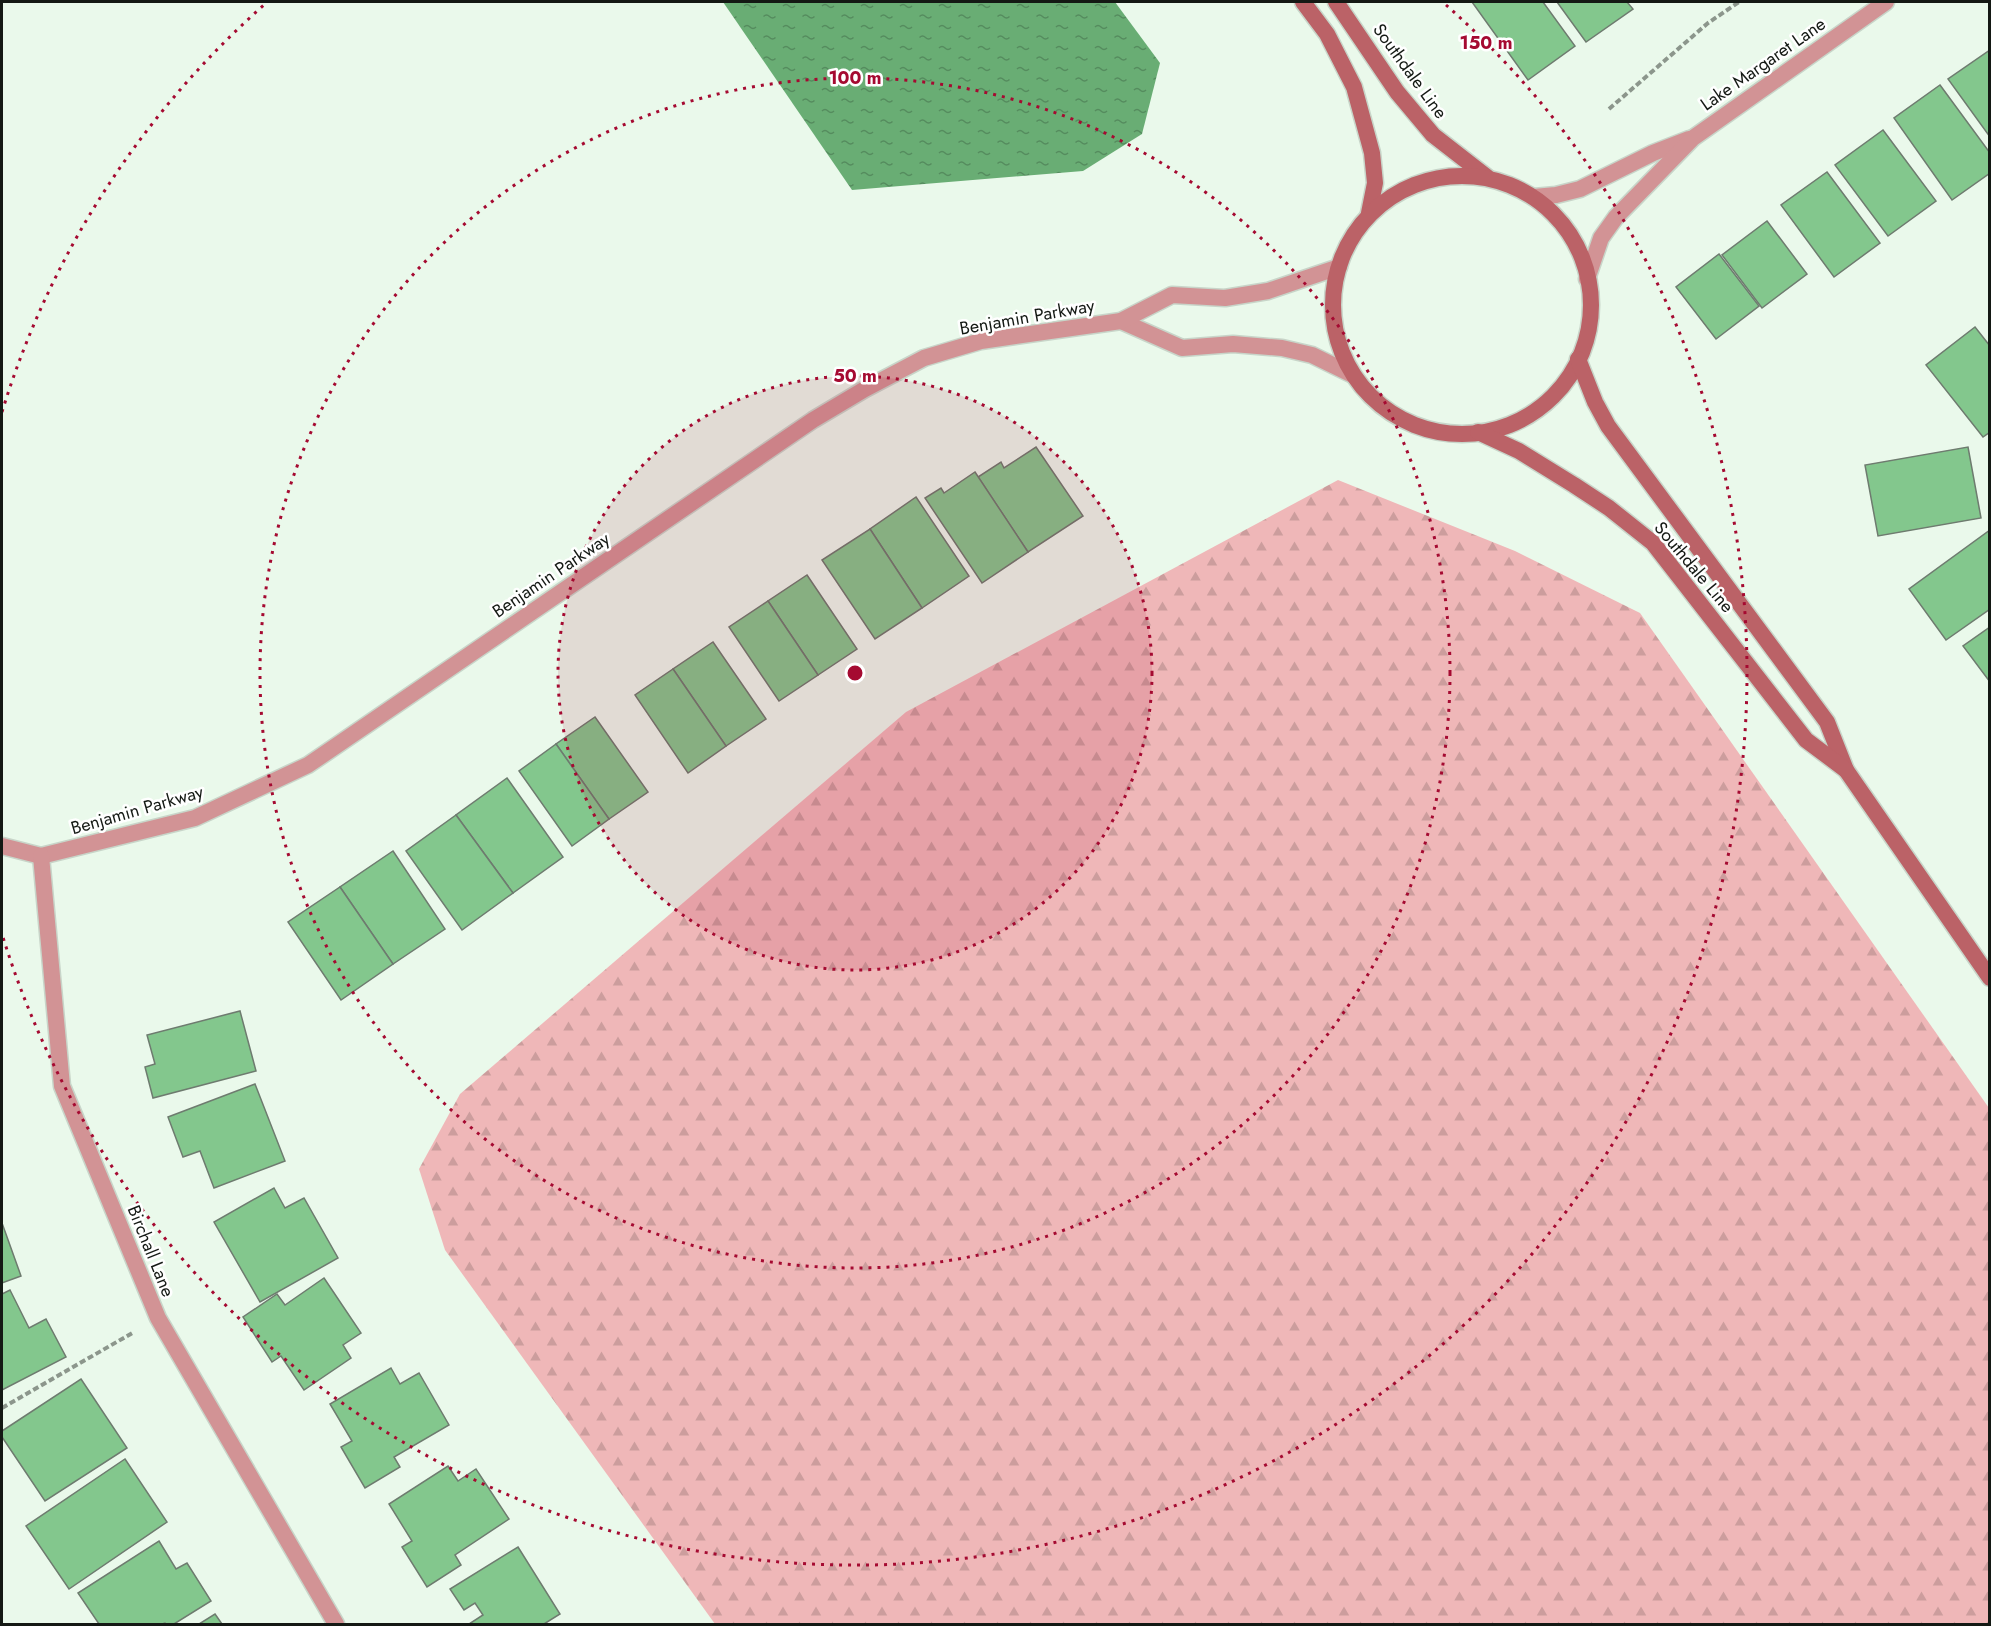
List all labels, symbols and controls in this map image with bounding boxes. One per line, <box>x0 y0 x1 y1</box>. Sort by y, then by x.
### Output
street label: Lake Margaret Lane <box>1695 11 1831 117</box>
street label: Southdale Line <box>1367 18 1453 124</box>
text: 150 m <box>1460 30 1512 56</box>
text: 100 m <box>828 65 882 91</box>
street label: Benjamin Parkway <box>957 292 1097 342</box>
text: 50 m <box>833 363 877 389</box>
street label: Southdale Line <box>1648 516 1740 618</box>
street label: Benjamin Parkway <box>487 526 615 624</box>
centre of rings <box>845 663 865 683</box>
street label: Benjamin Parkway <box>68 779 206 841</box>
street label: Birchall Lane <box>121 1201 181 1301</box>

